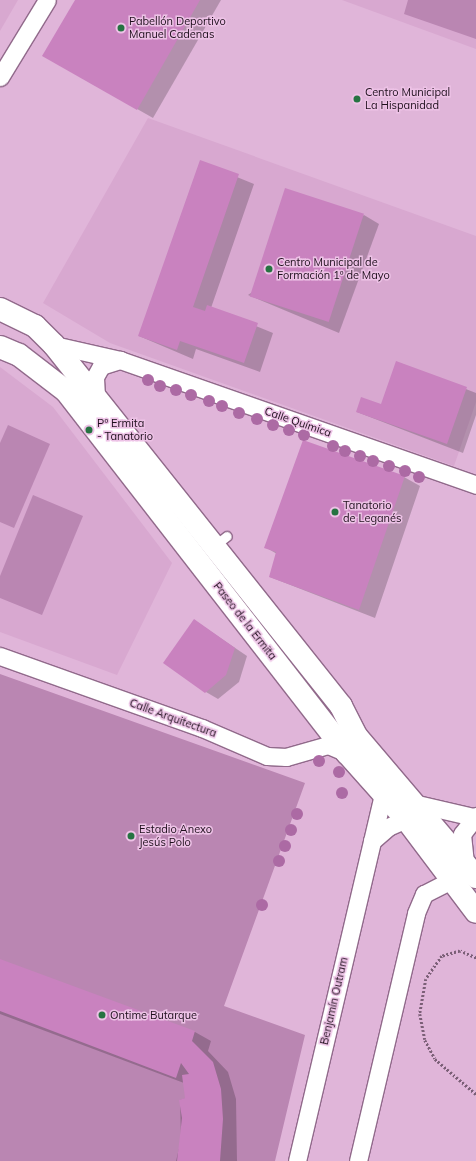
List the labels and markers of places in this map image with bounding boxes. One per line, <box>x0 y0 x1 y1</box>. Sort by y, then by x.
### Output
place label: Pabellón Deportivo Manuel Cadenas <box>129 15 226 41</box>
marker: Pabellón Deportivo Manuel Cadenas <box>116 23 126 33</box>
place label: Centro Municipal La Hispanidad <box>365 86 450 112</box>
marker: Centro Municipal La Hispanidad <box>352 94 362 104</box>
place label: Centro Municipal de Formación 1º de Mayo <box>277 256 390 282</box>
marker: Centro Municipal de Formación 1º de Mayo <box>264 264 274 274</box>
place label: Pº Ermita - Tanatorio <box>97 417 153 443</box>
marker: Pº Ermita - Tanatorio <box>84 425 94 435</box>
place label: Tanatorio de Leganés <box>343 499 401 525</box>
marker: Tanatorio de Leganés <box>330 507 340 517</box>
place label: Estadio Anexo Jesús Polo <box>139 823 212 849</box>
marker: Estadio Anexo Jesús Polo <box>126 831 136 841</box>
place label: Ontime Butarque <box>110 1008 197 1022</box>
marker: Ontime Butarque <box>97 1010 107 1020</box>

